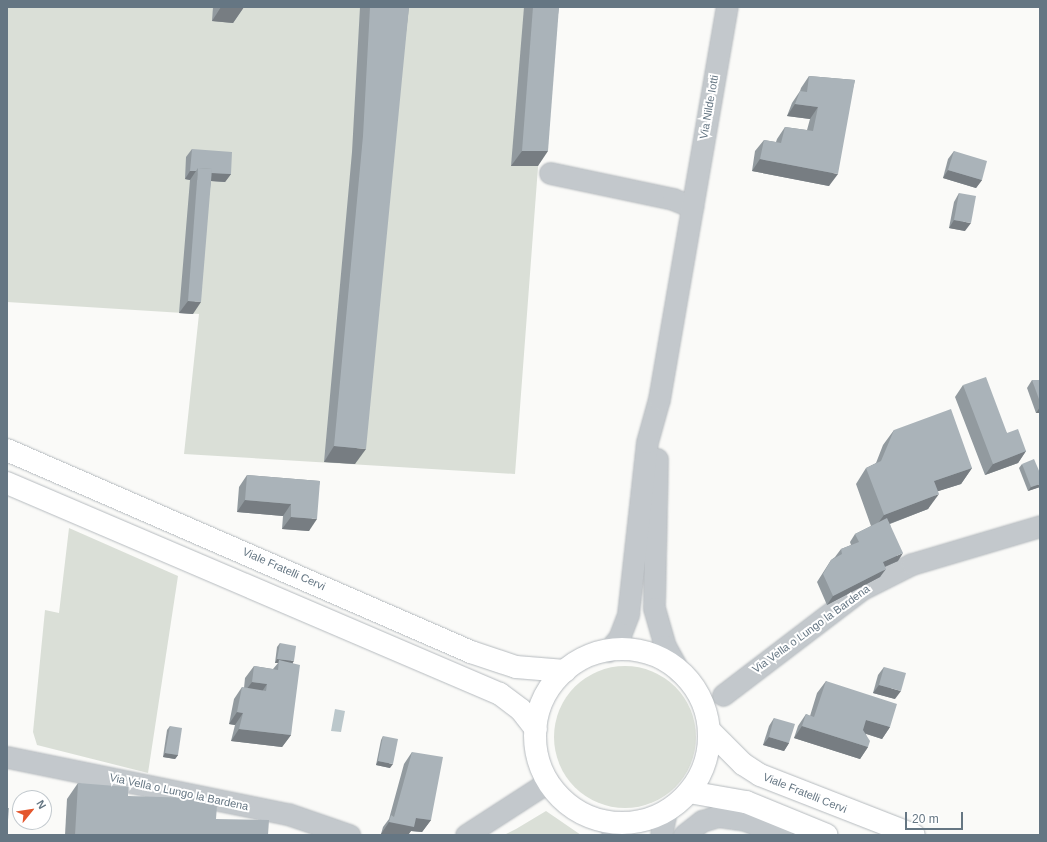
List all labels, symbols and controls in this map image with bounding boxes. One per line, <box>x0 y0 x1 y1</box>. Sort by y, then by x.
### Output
street label: Via Nilde Iotti <box>697 74 721 140</box>
street label: Viale Fratelli Cervi <box>241 545 327 593</box>
street label: Via Vella o Lungo la Bardena <box>750 582 872 676</box>
street label: Viale Fratelli Cervi <box>761 770 849 816</box>
street label: Via Vella o Lungo la Bardena <box>108 771 250 813</box>
north arrow <box>12 790 52 830</box>
text: N <box>34 798 49 811</box>
scale bar <box>907 804 965 830</box>
text: 20 m <box>912 812 939 826</box>

